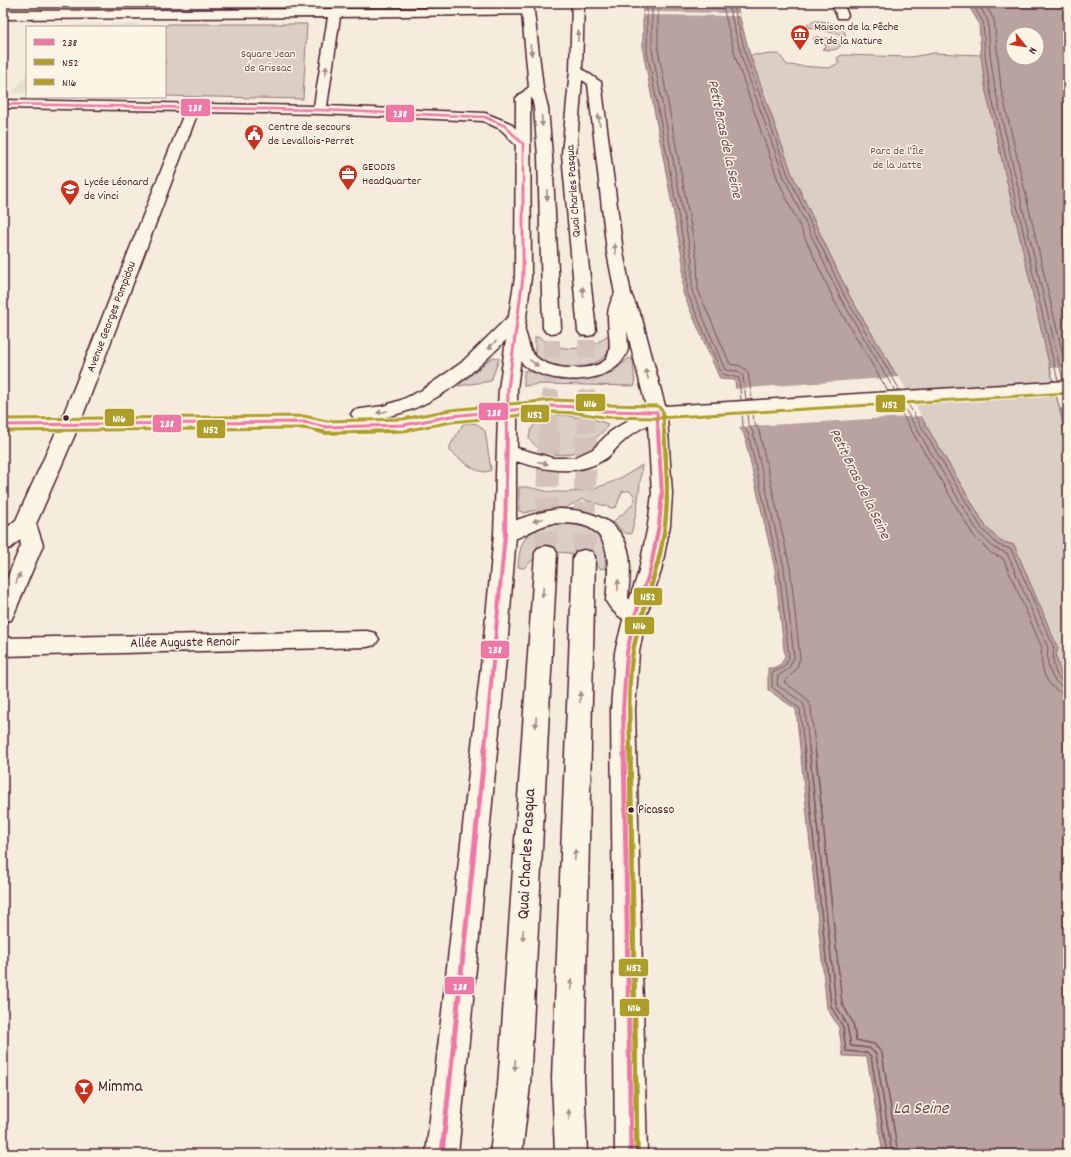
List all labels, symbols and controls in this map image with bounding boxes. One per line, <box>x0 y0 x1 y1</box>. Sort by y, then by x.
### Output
place label: Maison de la Pêche et de la Nature <box>814 19 899 50</box>
museum icon: Maison de la Pêche et de la Nature <box>789 23 811 51</box>
legend <box>26 26 166 98</box>
north arrow <box>1005 26 1045 66</box>
one-way arrow <box>575 29 581 42</box>
text: 238 <box>62 35 78 52</box>
one-way arrow <box>528 44 534 56</box>
text: N <box>1023 44 1040 57</box>
park label: Square Jean de Grissac <box>241 46 296 77</box>
text: N52 <box>62 55 79 72</box>
one-way arrow <box>323 65 329 77</box>
text: N16 <box>62 75 77 92</box>
water label: Petit Bras de la Seine <box>701 78 748 202</box>
line badge: 238 <box>180 98 211 117</box>
text: 238 <box>188 101 203 117</box>
line badge: 238 <box>385 104 415 123</box>
text: 238 <box>393 107 408 123</box>
one-way arrow <box>596 114 602 126</box>
one-way arrow <box>539 115 546 127</box>
place label: Centre de secours de Levallois-Perret <box>268 119 355 150</box>
public building icon: Centre de secours de Levallois-Perret <box>243 123 265 151</box>
park label: Parc de l'Île de la Jatte <box>870 143 924 174</box>
street label: Quai Charles Pasqua <box>562 144 586 238</box>
place label: GEODIS HeadQuarter <box>362 159 422 190</box>
office icon: GEODIS HeadQuarter <box>337 163 359 191</box>
place label: Lycée Léonard de Vinci <box>84 174 148 205</box>
school or university icon: Lycée Léonard de Vinci <box>59 178 81 206</box>
one-way arrow <box>543 189 550 201</box>
one-way arrow <box>612 243 618 255</box>
street label: Avenue Georges Pompidou <box>83 259 141 375</box>
one-way arrow <box>580 286 587 298</box>
one-way arrow <box>487 340 497 350</box>
one-way arrow <box>529 359 539 367</box>
one-way arrow <box>644 368 650 381</box>
line badge: N16 <box>575 393 606 412</box>
line badge: N52 <box>875 394 906 413</box>
text: N16 <box>583 397 597 413</box>
text: N52 <box>882 398 898 414</box>
line badge: 238 <box>478 402 509 421</box>
line badge: N52 <box>520 404 550 423</box>
text: 238 <box>487 406 502 422</box>
line badge: N16 <box>104 408 135 427</box>
text: N52 <box>527 408 543 424</box>
one-way arrow <box>376 409 388 415</box>
text: N16 <box>112 412 126 428</box>
unlabelled marker <box>61 413 71 423</box>
line badge: 238 <box>152 414 182 433</box>
text: 238 <box>160 417 175 433</box>
line badge: N52 <box>196 419 226 439</box>
text: N52 <box>203 423 219 439</box>
water label: Petit Bras de la Seine <box>823 425 896 544</box>
one-way arrow <box>537 460 549 466</box>
one-way arrow <box>532 518 544 524</box>
one-way arrow <box>16 571 22 583</box>
one-way arrow <box>615 578 621 591</box>
one-way arrow <box>540 586 547 598</box>
line badge: N52 <box>633 587 663 606</box>
text: N52 <box>640 590 656 606</box>
line badge: N16 <box>624 616 655 635</box>
text: N16 <box>632 619 646 635</box>
street label: Allée Auguste Renoir <box>130 632 241 654</box>
line badge: 238 <box>480 640 510 659</box>
text: 238 <box>488 643 503 659</box>
one-way arrow <box>576 691 583 703</box>
one-way arrow <box>532 716 539 728</box>
street label: Quai Charles Pasqua <box>513 787 543 920</box>
place label: Picasso <box>638 801 675 820</box>
marker: Picasso <box>626 805 636 815</box>
one-way arrow <box>572 848 578 861</box>
one-way arrow <box>519 929 526 941</box>
line badge: N52 <box>618 958 649 977</box>
text: N52 <box>626 961 642 977</box>
line badge: 238 <box>444 976 475 995</box>
one-way arrow <box>568 978 574 991</box>
text: 238 <box>453 980 468 996</box>
line badge: N16 <box>619 998 650 1017</box>
text: N16 <box>627 1001 641 1017</box>
one-way arrow <box>512 1059 519 1071</box>
place label: Mimma <box>98 1076 143 1100</box>
bar icon: Mimma <box>73 1077 95 1105</box>
water label: La Seine <box>893 1097 950 1122</box>
one-way arrow <box>566 1109 573 1121</box>

